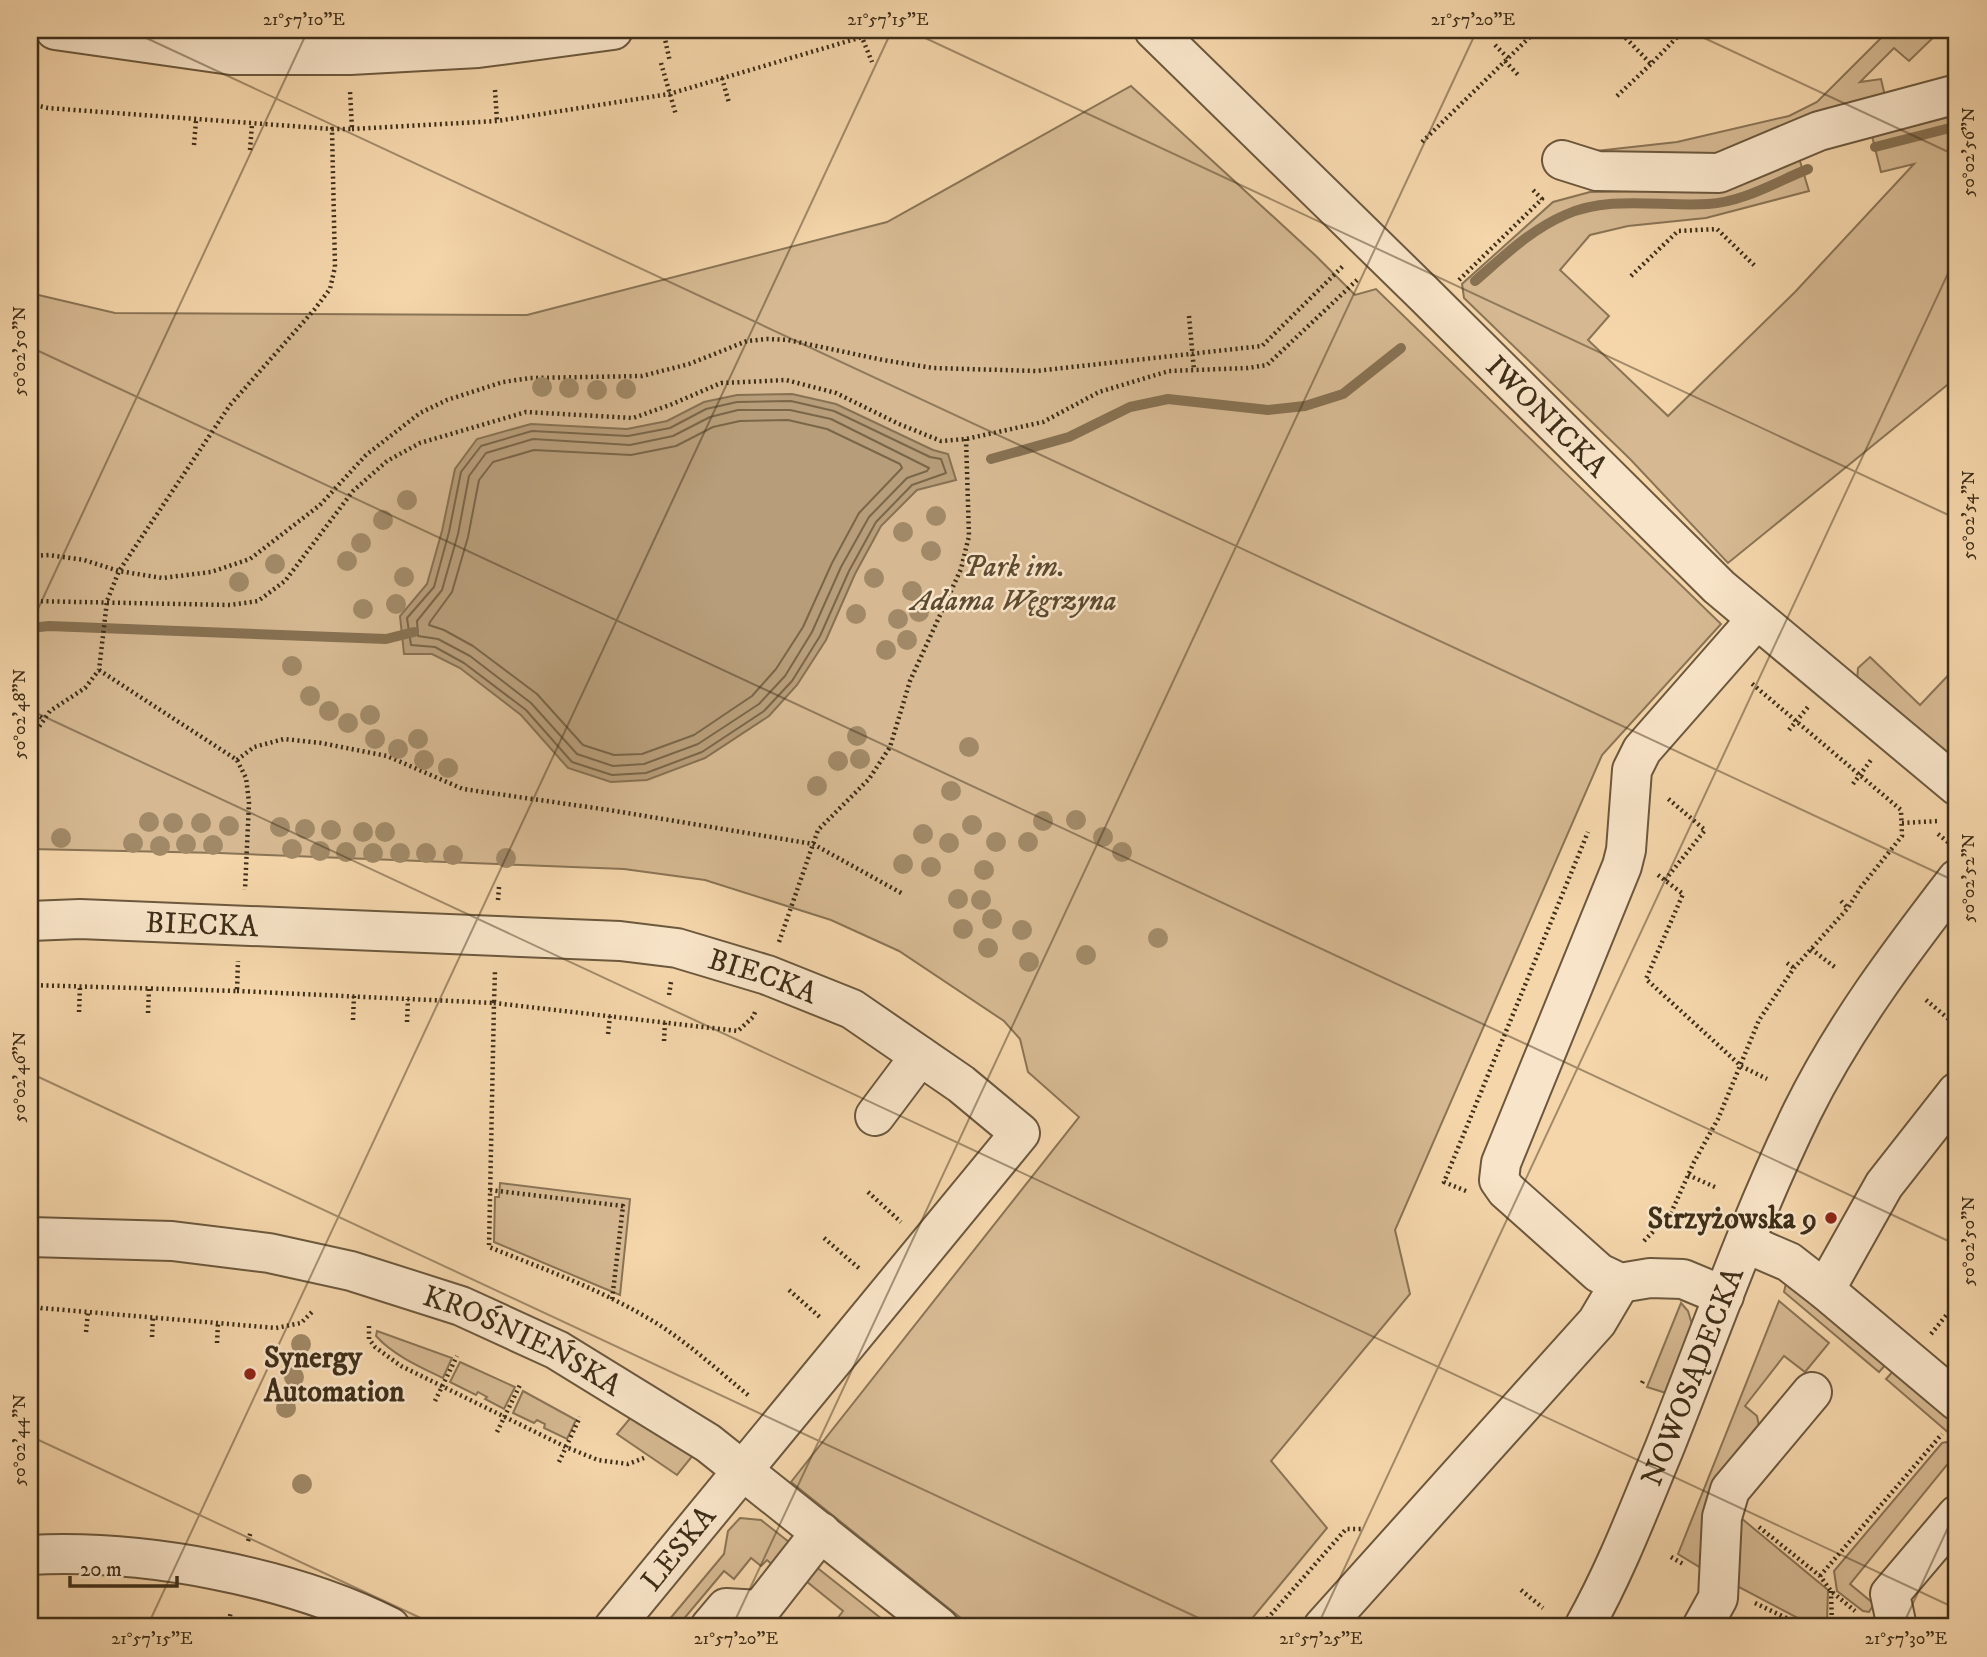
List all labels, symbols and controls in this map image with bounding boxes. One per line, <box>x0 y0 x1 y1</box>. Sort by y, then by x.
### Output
text: 21°57'10"E <box>263 9 345 31</box>
text: 21°57'15"E <box>847 9 929 31</box>
text: 21°57'20"E <box>1431 9 1515 31</box>
text: 50°02'56"N <box>1958 107 1980 197</box>
text: 50°02'50"N <box>9 306 31 396</box>
street label: IWONICKA <box>1477 349 1615 486</box>
text: 50°02'54"N <box>1958 470 1980 560</box>
park label: Park im. Adama Węgrzyna <box>908 549 1117 620</box>
text: 50°02'48"N <box>9 668 31 759</box>
text: 50°02'52"N <box>1958 833 1980 923</box>
street label: BIECKA <box>145 905 260 946</box>
street label: BIECKA <box>704 941 823 1013</box>
text: 50°02'46"N <box>9 1031 31 1122</box>
text: 50°02'50"N <box>1958 1196 1980 1286</box>
place label: Strzyżowska 9 <box>1648 1201 1817 1238</box>
marker: Strzyżowska 9 <box>1823 1210 1839 1226</box>
street label: NOWOSĄDECKA <box>1634 1261 1753 1492</box>
street label: KROŚNIEŃSKA <box>418 1278 628 1405</box>
place label: Synergy Automation <box>263 1340 405 1411</box>
marker: Synergy Automation <box>242 1366 258 1382</box>
text: 50°02'44"N <box>9 1394 31 1486</box>
street label: LESKA <box>634 1498 725 1599</box>
scale bar <box>70 1545 177 1589</box>
text: 20 m <box>80 1557 122 1583</box>
text: 21°57'15"E <box>111 1628 193 1650</box>
text: 21°57'20"E <box>694 1628 778 1650</box>
text: 21°57'25"E <box>1279 1628 1363 1650</box>
text: 21°57'30"E <box>1865 1628 1947 1650</box>

